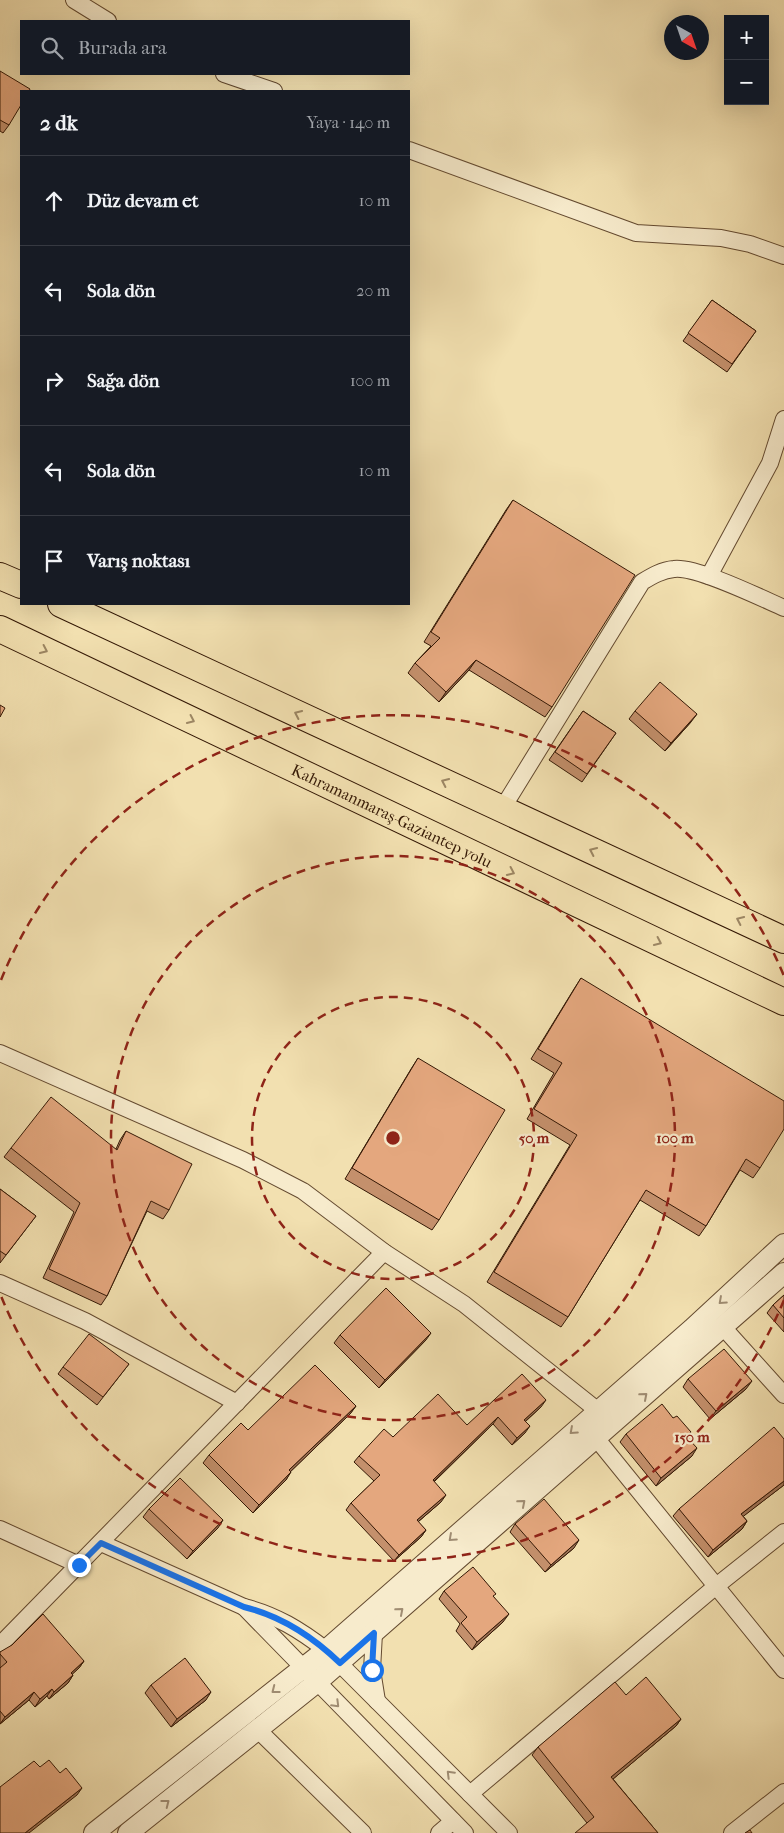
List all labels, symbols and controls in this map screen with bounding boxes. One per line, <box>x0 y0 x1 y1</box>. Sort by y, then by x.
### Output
north arrow <box>664 15 709 60</box>
map controls <box>724 15 769 105</box>
button: + <box>724 15 769 60</box>
search box <box>20 20 410 75</box>
icon: search <box>38 34 66 62</box>
text: Burada ara <box>78 37 167 59</box>
button: − <box>724 60 769 105</box>
text: 2 dk <box>40 111 78 135</box>
text: Yaya · 140 m <box>307 113 390 132</box>
icon: ahead <box>40 187 68 215</box>
text: Düz devam et <box>87 190 198 212</box>
text: 10 m <box>359 191 390 210</box>
icon: left <box>40 277 68 305</box>
text: Sola dön <box>87 280 155 302</box>
text: 20 m <box>356 281 390 300</box>
icon: right <box>40 367 68 395</box>
text: Sağa dön <box>87 370 160 392</box>
text: 100 m <box>350 371 390 390</box>
icon: left <box>40 457 68 485</box>
text: Sola dön <box>87 460 155 482</box>
text: 10 m <box>359 461 390 480</box>
icon: arrive <box>40 547 68 575</box>
text: Varış noktası <box>87 550 190 572</box>
one-way arrow <box>39 644 48 654</box>
one-way arrow <box>294 710 303 720</box>
one-way arrow <box>186 714 195 724</box>
street label: Kahramanmaraş-Gaziantep yolu <box>289 760 495 871</box>
one-way arrow <box>441 778 450 789</box>
one-way arrow <box>589 847 598 857</box>
one-way arrow <box>506 866 515 877</box>
one-way arrow <box>736 915 745 926</box>
one-way arrow <box>653 936 662 947</box>
centre of rings <box>384 1129 402 1147</box>
text: 50 m <box>519 1129 550 1147</box>
text: 100 m <box>656 1129 694 1147</box>
one-way arrow <box>719 1295 728 1304</box>
one-way arrow <box>638 1393 647 1402</box>
one-way arrow <box>570 1425 579 1434</box>
text: 150 m <box>674 1428 710 1446</box>
one-way arrow <box>516 1500 525 1509</box>
one-way arrow <box>448 1533 457 1542</box>
route end <box>68 1554 91 1577</box>
one-way arrow <box>394 1607 403 1616</box>
route start <box>361 1659 384 1682</box>
one-way arrow <box>272 1684 281 1693</box>
one-way arrow <box>330 1698 339 1707</box>
one-way arrow <box>447 1771 456 1780</box>
one-way arrow <box>160 1800 169 1808</box>

